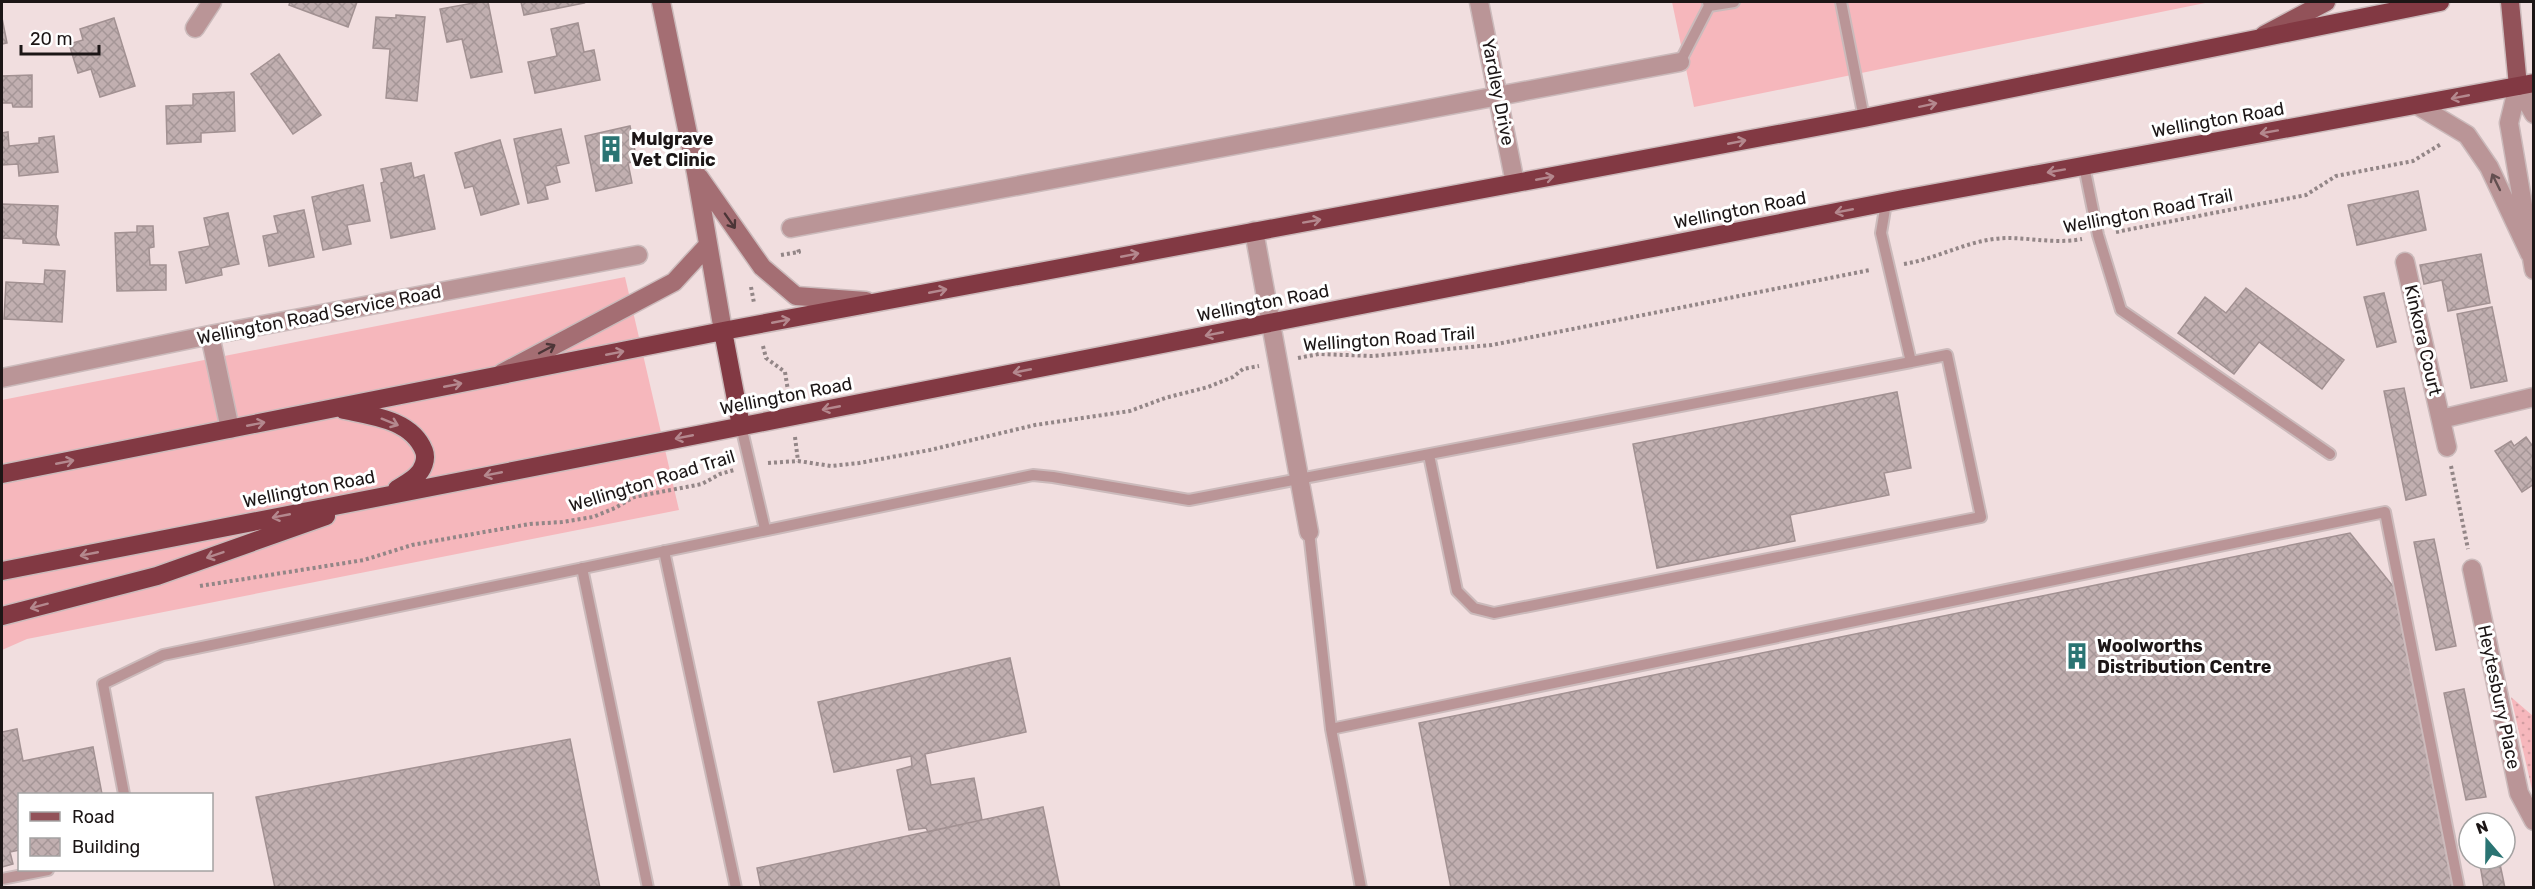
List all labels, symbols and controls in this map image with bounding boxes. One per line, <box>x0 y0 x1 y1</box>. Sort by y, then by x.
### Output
scale bar <box>21 18 99 56</box>
text: 20 m <box>30 28 72 50</box>
street label: Yardley Drive <box>1477 37 1519 147</box>
one-way arrow <box>2451 92 2471 103</box>
street label: Wellington Road <box>2150 98 2286 142</box>
one-way arrow <box>1918 99 1937 110</box>
one-way arrow <box>2259 127 2279 138</box>
place label: Mulgrave Vet Clinic <box>631 128 716 171</box>
building icon: Mulgrave Vet Clinic <box>596 134 626 164</box>
one-way arrow <box>1726 136 1746 147</box>
one-way arrow <box>2047 166 2066 177</box>
one-way arrow <box>1535 172 1554 183</box>
one-way arrow <box>2489 173 2501 191</box>
street label: Wellington Road Trail <box>2061 184 2235 238</box>
street label: Wellington Road <box>1672 186 1808 234</box>
one-way arrow <box>1834 206 1854 217</box>
one-way arrow <box>724 212 736 229</box>
one-way arrow <box>1302 215 1321 226</box>
one-way arrow <box>1119 249 1139 260</box>
street label: Wellington Road <box>1195 279 1331 327</box>
street label: Wellington Road Service Road <box>195 281 443 349</box>
street label: Kinkora Court <box>2400 282 2446 398</box>
one-way arrow <box>928 285 947 296</box>
one-way arrow <box>770 315 790 326</box>
street label: Wellington Road Trail <box>1302 322 1476 356</box>
one-way arrow <box>1204 329 1224 340</box>
one-way arrow <box>538 343 555 355</box>
one-way arrow <box>604 347 624 358</box>
one-way arrow <box>1013 366 1033 377</box>
street label: Wellington Road <box>718 372 854 420</box>
one-way arrow <box>442 379 462 390</box>
one-way arrow <box>822 403 841 414</box>
one-way arrow <box>380 417 399 428</box>
one-way arrow <box>246 418 265 429</box>
one-way arrow <box>675 432 694 443</box>
street label: Wellington Road Trail <box>566 445 738 517</box>
one-way arrow <box>54 456 74 467</box>
street label: Wellington Road <box>241 465 377 513</box>
one-way arrow <box>483 469 503 480</box>
one-way arrow <box>271 511 291 522</box>
one-way arrow <box>80 549 100 560</box>
one-way arrow <box>206 551 225 562</box>
one-way arrow <box>30 601 49 612</box>
street label: Heytesbury Place <box>2473 623 2525 771</box>
place label: Woolworths Distribution Centre <box>2097 635 2272 678</box>
building icon: Woolworths Distribution Centre <box>2062 641 2092 671</box>
legend <box>18 793 213 871</box>
text: Road <box>72 806 115 828</box>
north arrow <box>2457 811 2517 871</box>
text: N <box>2473 816 2491 838</box>
text: Building <box>72 836 140 858</box>

